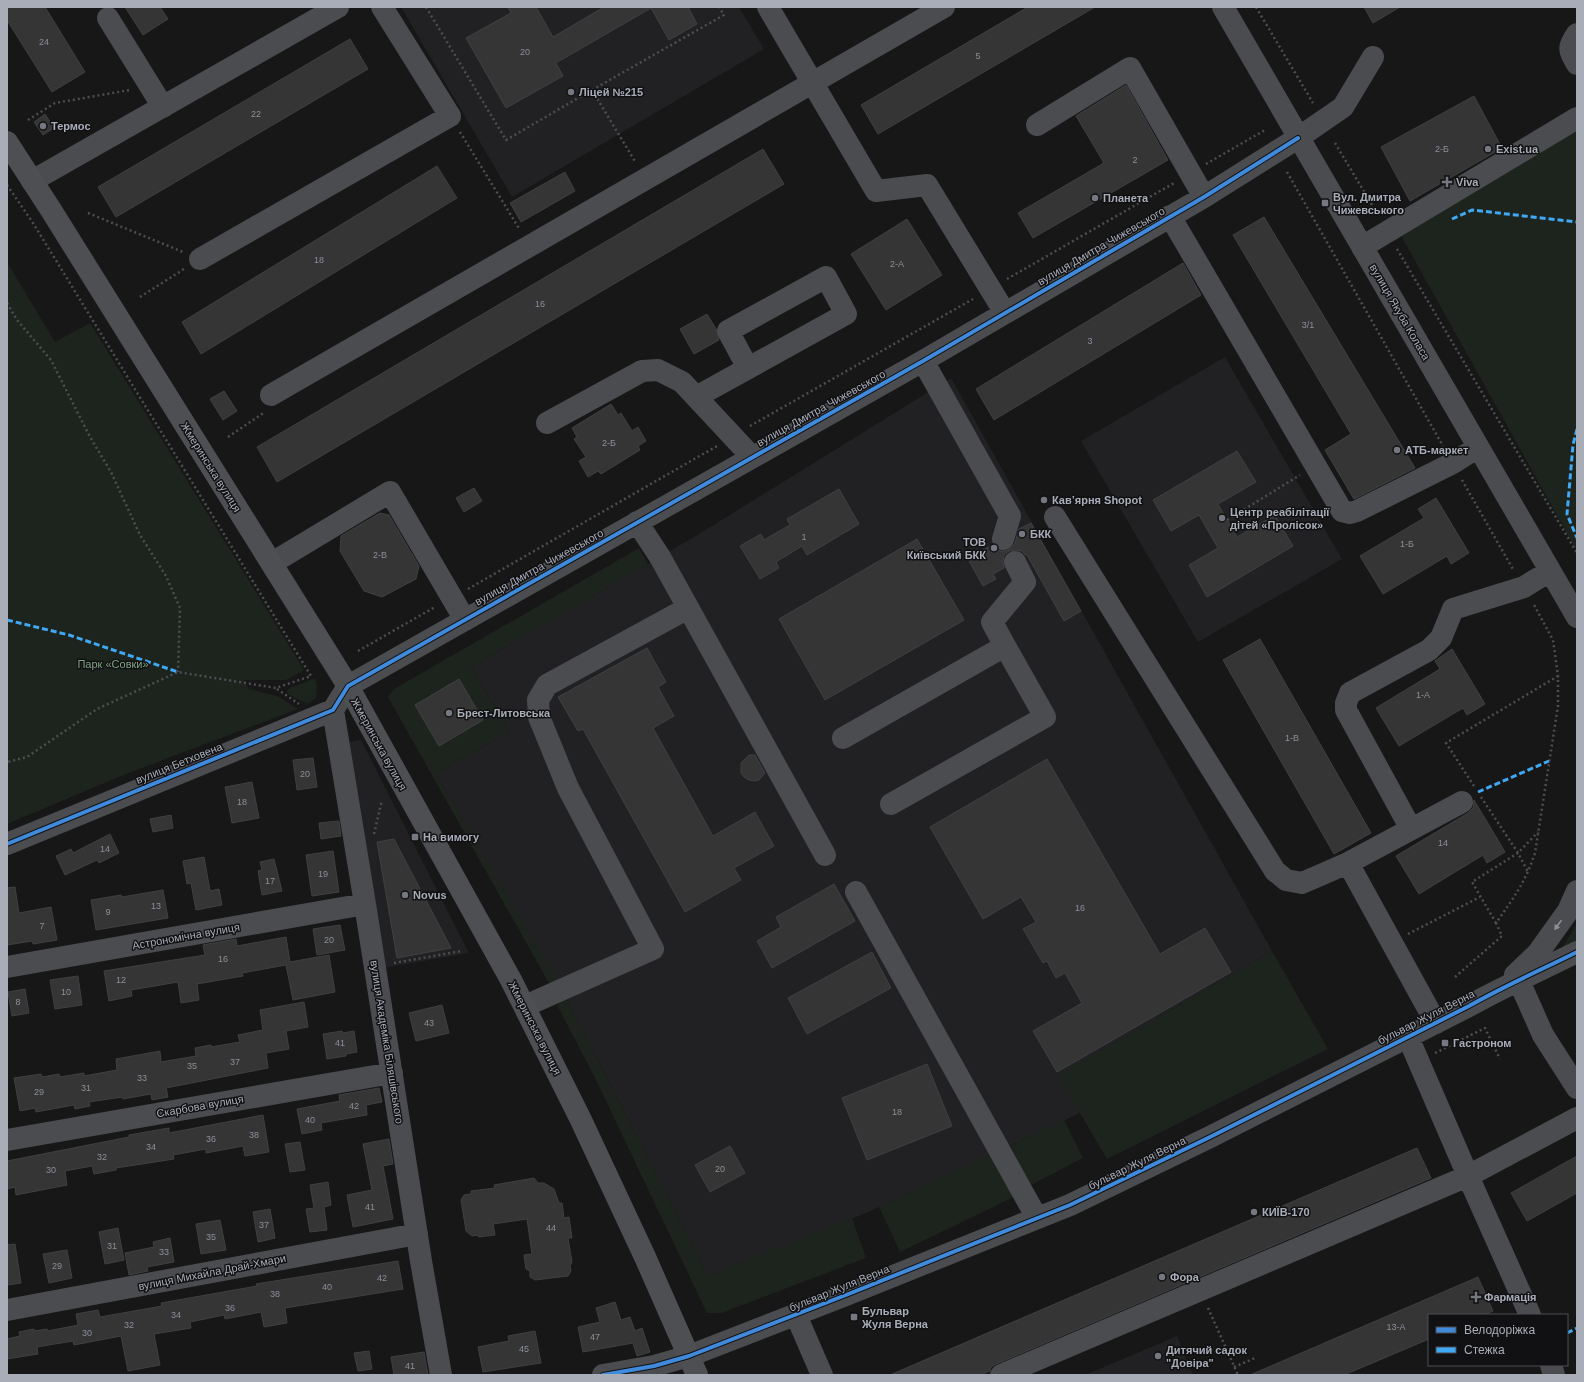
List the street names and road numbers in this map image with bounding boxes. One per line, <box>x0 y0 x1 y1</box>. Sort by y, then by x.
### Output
street label: вулиця Дмитра Чижевського <box>1035 205 1167 287</box>
street label: вулиця Якуба Коласа <box>1368 262 1433 363</box>
street label: вулиця Дмитра Чижевського <box>755 368 887 448</box>
street label: Жмеринська вулиця <box>179 420 243 514</box>
street label: вулиця Дмитра Чижевського <box>473 527 605 607</box>
street label: Жмеринська вулиця <box>349 696 409 792</box>
street label: вулиця Бетховена <box>134 740 225 786</box>
street label: Астрономічна вулиця <box>131 921 241 951</box>
street label: вулиця Академіка Біляшівського <box>368 959 406 1125</box>
street label: Жмеринська вулиця <box>506 979 564 1077</box>
street label: бульвар Жуля Верна <box>1376 987 1477 1047</box>
street label: Скарбова вулиця <box>156 1092 245 1120</box>
street label: бульвар Жуля Верна <box>1086 1134 1188 1192</box>
street label: вулиця Михайла Драй-Хмари <box>137 1252 287 1292</box>
street label: бульвар Жуля Верна <box>787 1262 892 1314</box>

